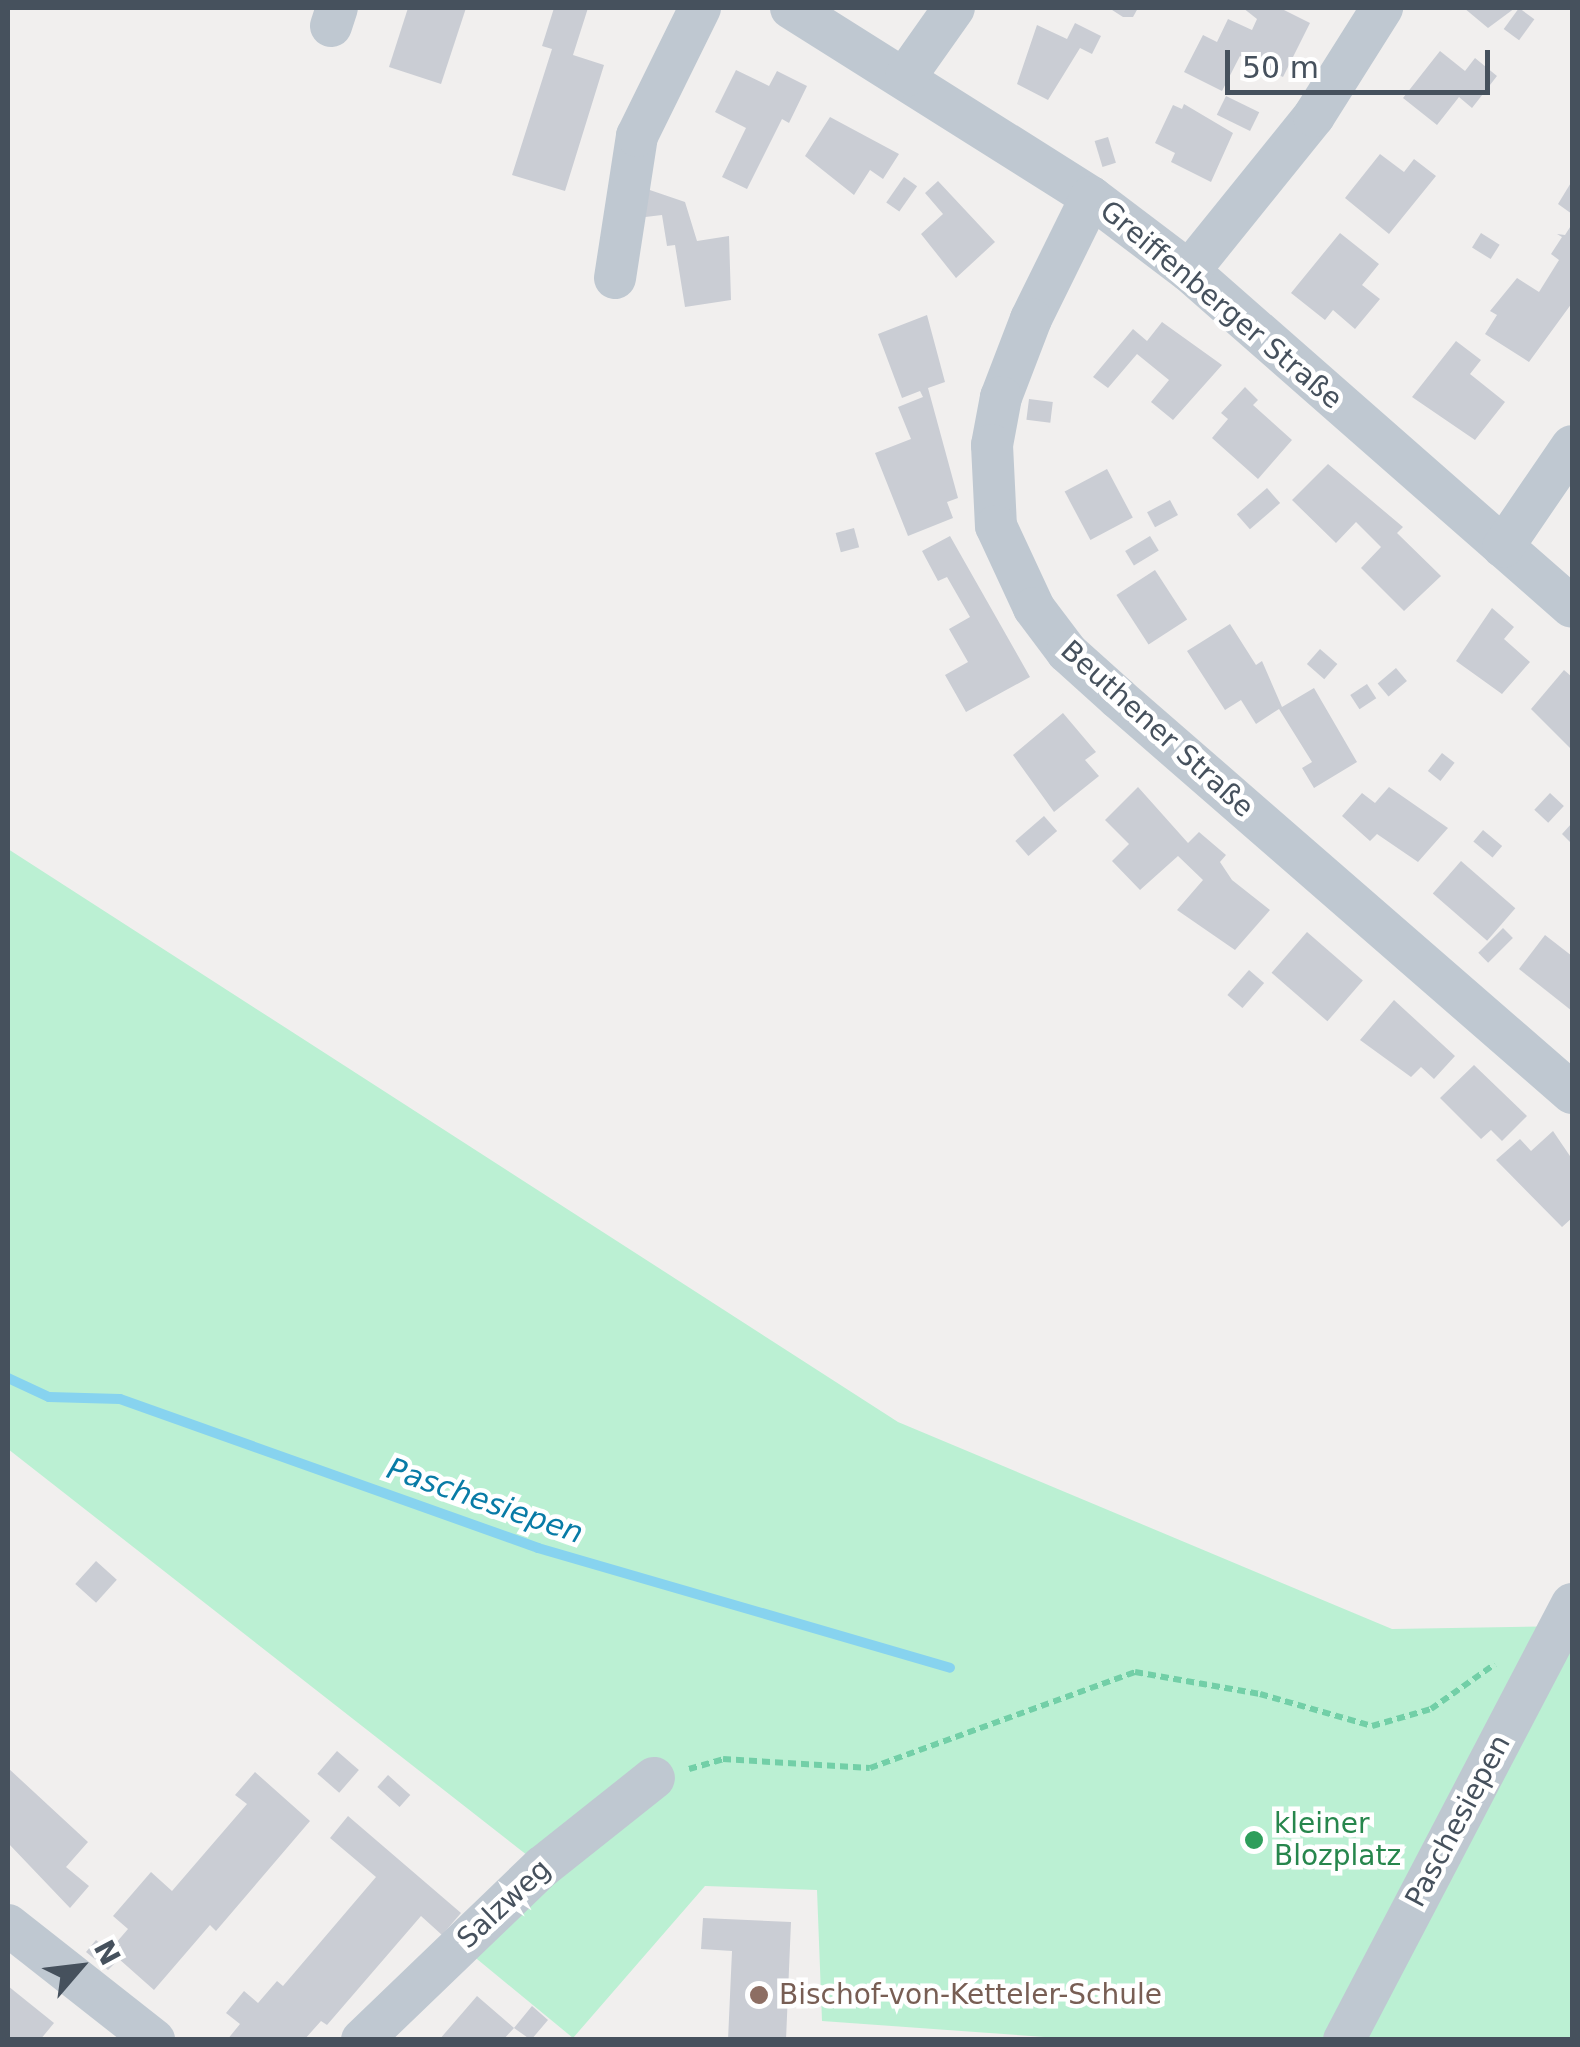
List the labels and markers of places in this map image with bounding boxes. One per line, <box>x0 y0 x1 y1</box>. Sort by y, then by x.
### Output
place label: kleiner Blozplatz <box>1274 1807 1401 1873</box>
marker: kleiner Blozplatz <box>1243 1829 1265 1851</box>
place label: Bischof-von-Ketteler-Schule <box>779 1978 1162 2012</box>
marker: Bischof-von-Ketteler-Schule <box>748 1984 770 2006</box>

